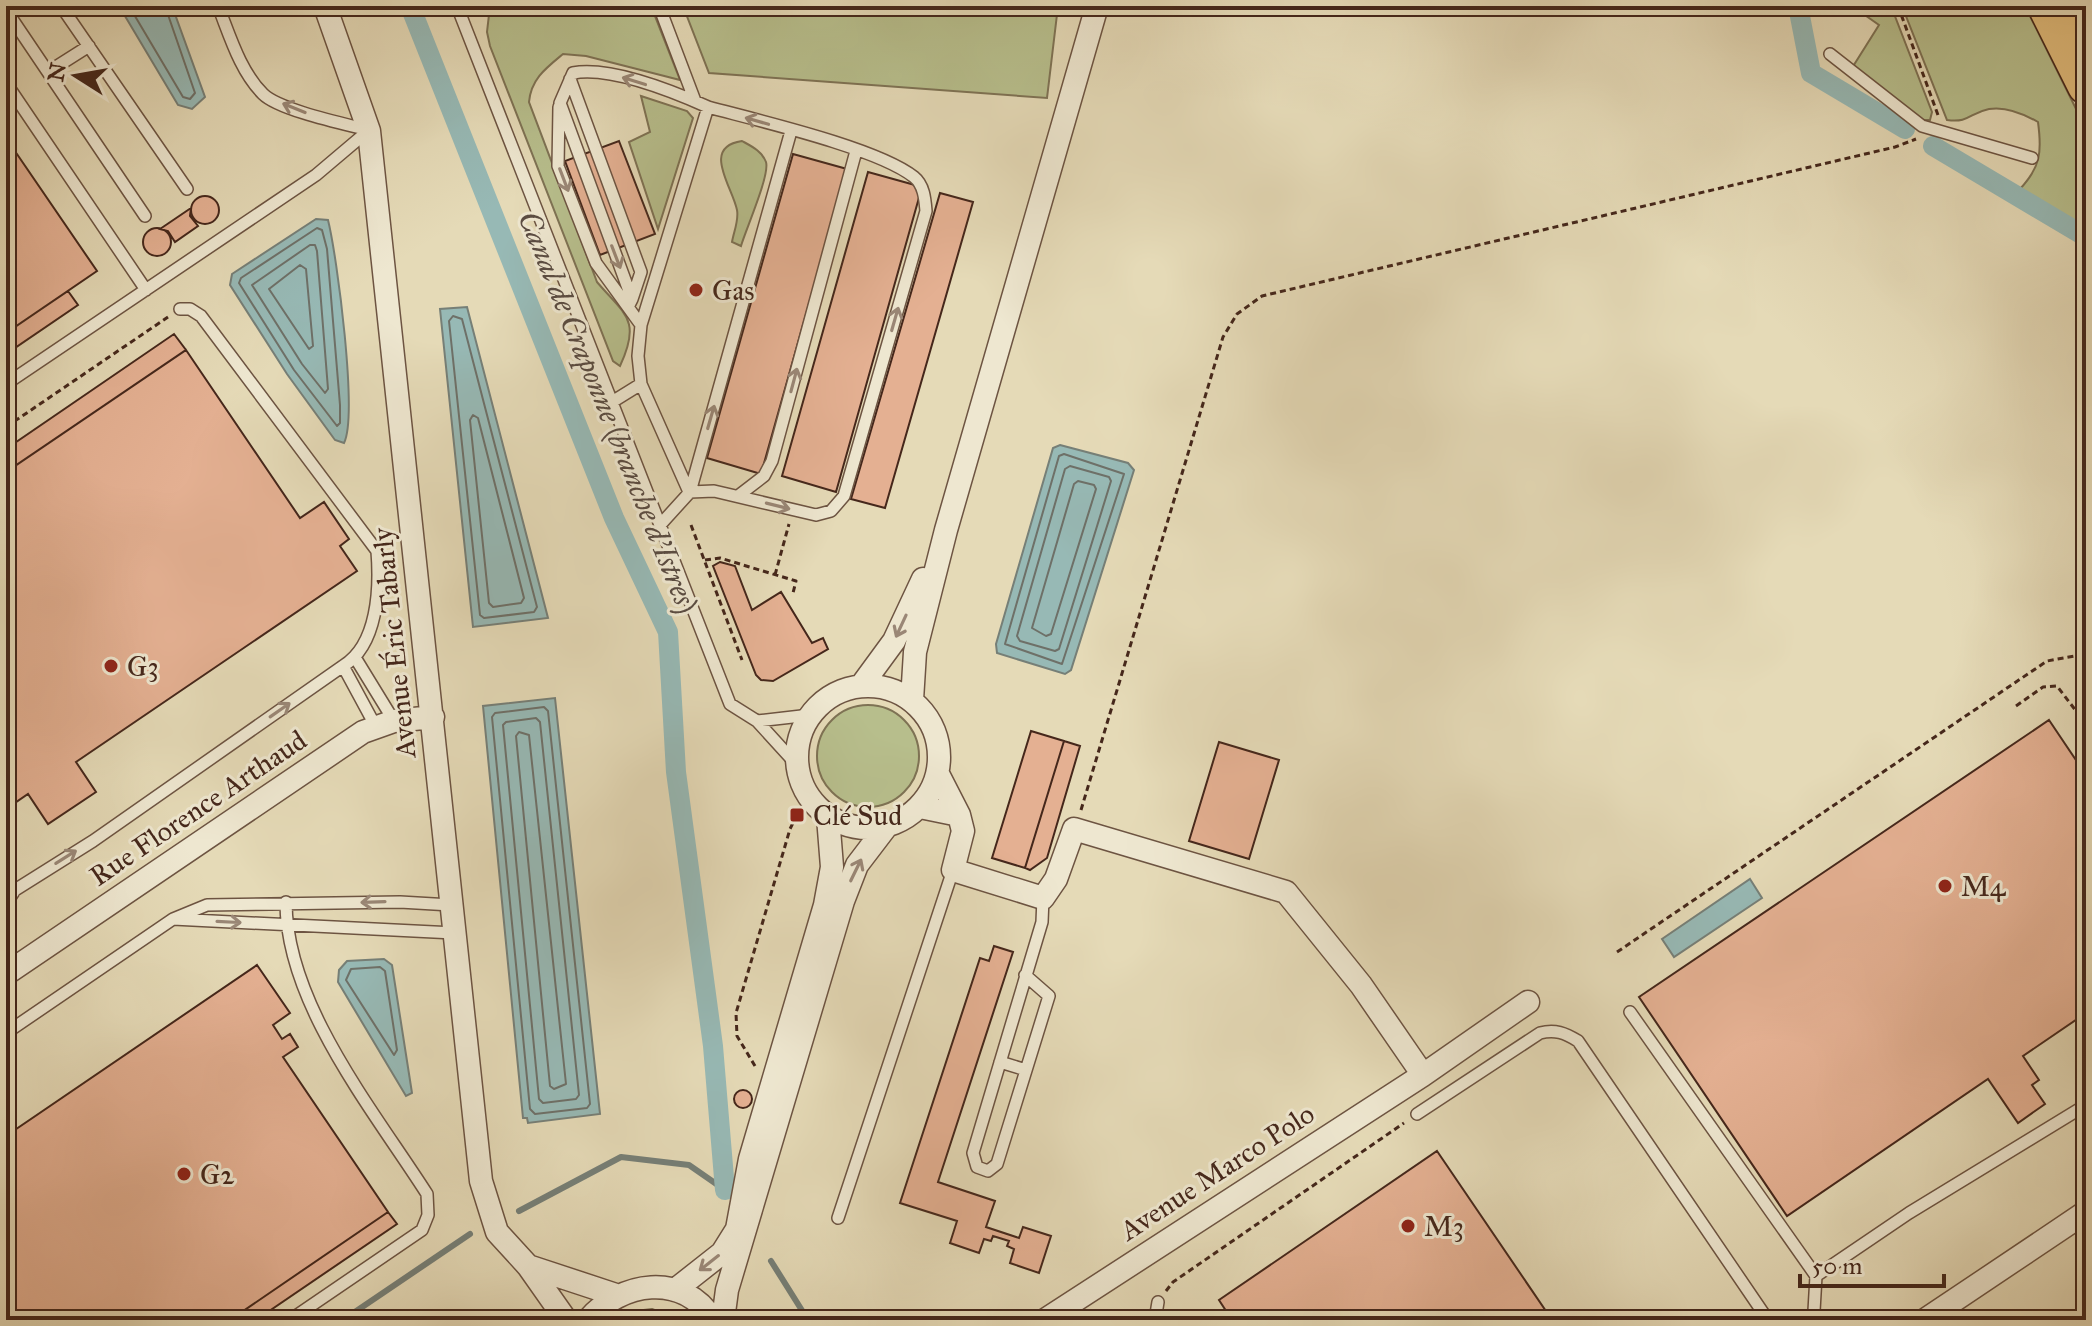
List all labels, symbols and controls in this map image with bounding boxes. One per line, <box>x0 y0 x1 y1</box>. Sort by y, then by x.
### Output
north arrow <box>36 36 116 116</box>
text: N <box>42 60 72 84</box>
one-way arrow <box>622 73 648 88</box>
one-way arrow <box>282 100 307 114</box>
one-way arrow <box>745 113 771 128</box>
one-way arrow <box>558 167 572 192</box>
water label: Canal de Craponne (branche d'Istres) <box>510 206 705 619</box>
one-way arrow <box>610 244 624 269</box>
place label: Gas <box>712 273 755 308</box>
marker: Gas <box>687 281 705 299</box>
one-way arrow <box>888 306 903 332</box>
one-way arrow <box>788 367 803 393</box>
one-way arrow <box>704 405 719 431</box>
one-way arrow <box>764 499 790 514</box>
street label: Avenue Éric Tabarly <box>364 525 424 761</box>
one-way arrow <box>893 614 908 638</box>
place label: G3 <box>127 649 159 684</box>
marker: G3 <box>102 657 120 675</box>
one-way arrow <box>269 702 291 718</box>
street label: Rue Florence Arthaud <box>83 722 313 894</box>
place label: Clé Sud <box>813 798 902 833</box>
marker: Clé Sud <box>788 806 806 824</box>
one-way arrow <box>54 849 77 865</box>
one-way arrow <box>849 859 864 883</box>
place label: M4 <box>1961 869 2007 904</box>
marker: M4 <box>1936 877 1954 895</box>
one-way arrow <box>360 895 387 910</box>
one-way arrow <box>215 915 242 930</box>
street label: Avenue Marco Polo <box>1112 1096 1321 1248</box>
place label: G2 <box>200 1157 234 1192</box>
marker: G2 <box>175 1165 193 1183</box>
place label: M3 <box>1424 1209 1464 1244</box>
marker: M3 <box>1399 1217 1417 1235</box>
scale bar <box>1800 1238 1944 1288</box>
text: 50 m <box>1812 1251 1862 1281</box>
one-way arrow <box>699 1255 720 1272</box>

